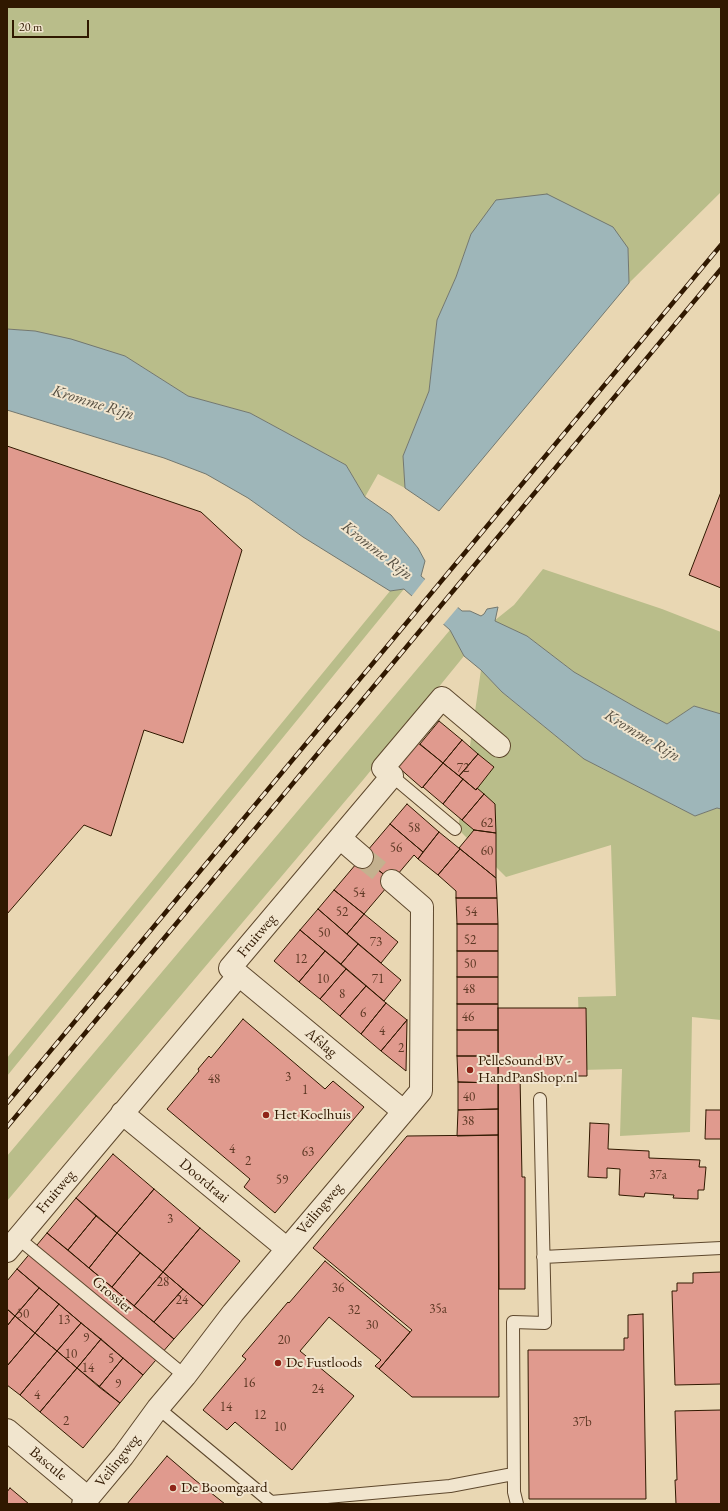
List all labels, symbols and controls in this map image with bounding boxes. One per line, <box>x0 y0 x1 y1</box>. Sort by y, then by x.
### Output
scale bar <box>14 12 91 38</box>
text: 20 m <box>19 19 42 35</box>
water label: Kromme Rijn <box>50 381 136 425</box>
water label: Kromme Rijn <box>338 517 416 585</box>
water label: Kromme Rijn <box>601 706 683 766</box>
house number: 72 <box>457 760 469 776</box>
house number: 62 <box>481 815 493 831</box>
house number: 58 <box>408 820 420 836</box>
house number: 56 <box>390 840 402 856</box>
house number: 60 <box>481 843 493 859</box>
house number: 54 <box>353 885 365 901</box>
house number: 52 <box>336 904 348 920</box>
house number: 54 <box>465 904 477 920</box>
street label: Fruitweg <box>234 911 280 961</box>
house number: 50 <box>318 925 330 941</box>
house number: 52 <box>464 932 476 948</box>
house number: 73 <box>370 934 382 950</box>
house number: 12 <box>295 951 307 967</box>
house number: 50 <box>464 956 476 972</box>
house number: 10 <box>317 971 329 987</box>
house number: 71 <box>372 971 384 987</box>
house number: 48 <box>463 981 475 997</box>
house number: 8 <box>339 986 345 1002</box>
house number: 6 <box>360 1005 366 1021</box>
house number: 46 <box>462 1009 474 1025</box>
house number: 4 <box>379 1023 385 1039</box>
street label: Afslag <box>301 1025 341 1061</box>
house number: 2 <box>398 1040 404 1056</box>
place label: PelleSound BV - HandPanShop.nl <box>478 1052 578 1087</box>
marker: PelleSound BV - HandPanShop.nl <box>465 1065 475 1075</box>
house number: 3 <box>285 1069 291 1085</box>
house number: 48 <box>208 1071 220 1087</box>
house number: 1 <box>302 1082 308 1098</box>
house number: 40 <box>463 1089 475 1105</box>
place label: Het Koelhuis <box>274 1106 351 1124</box>
marker: Het Koelhuis <box>261 1110 271 1120</box>
house number: 38 <box>462 1113 474 1129</box>
house number: 4 <box>229 1141 235 1157</box>
house number: 63 <box>302 1144 314 1160</box>
house number: 2 <box>245 1153 251 1169</box>
street label: Doordraai <box>175 1155 233 1207</box>
street label: Fruitweg <box>33 1167 79 1217</box>
house number: 37a <box>649 1167 667 1183</box>
house number: 59 <box>276 1172 288 1188</box>
street label: Veilingweg <box>293 1179 347 1239</box>
house number: 3 <box>167 1211 173 1227</box>
street label: Grossier <box>88 1273 136 1317</box>
house number: 28 <box>157 1274 169 1290</box>
house number: 36 <box>332 1280 344 1296</box>
house number: 24 <box>176 1292 188 1308</box>
house number: 35a <box>429 1301 447 1317</box>
house number: 32 <box>348 1302 360 1318</box>
house number: 50 <box>17 1306 29 1322</box>
house number: 13 <box>58 1312 70 1328</box>
house number: 30 <box>366 1317 378 1333</box>
house number: 9 <box>83 1330 89 1346</box>
house number: 20 <box>278 1332 290 1348</box>
house number: 10 <box>65 1346 77 1362</box>
house number: 5 <box>108 1351 114 1367</box>
place label: De Fustloods <box>286 1354 362 1372</box>
marker: De Fustloods <box>273 1358 283 1368</box>
house number: 14 <box>82 1360 94 1376</box>
house number: 16 <box>243 1375 255 1391</box>
house number: 9 <box>115 1376 121 1392</box>
house number: 24 <box>312 1381 324 1397</box>
house number: 4 <box>34 1387 40 1403</box>
house number: 14 <box>220 1399 232 1415</box>
house number: 12 <box>254 1407 266 1423</box>
house number: 2 <box>63 1413 69 1429</box>
house number: 37b <box>572 1414 592 1430</box>
house number: 10 <box>274 1419 286 1435</box>
street label: Veilingweg <box>92 1431 144 1491</box>
street label: Bascule <box>26 1443 70 1485</box>
place label: De Boomgaard <box>181 1479 268 1497</box>
marker: De Boomgaard <box>168 1483 178 1493</box>

